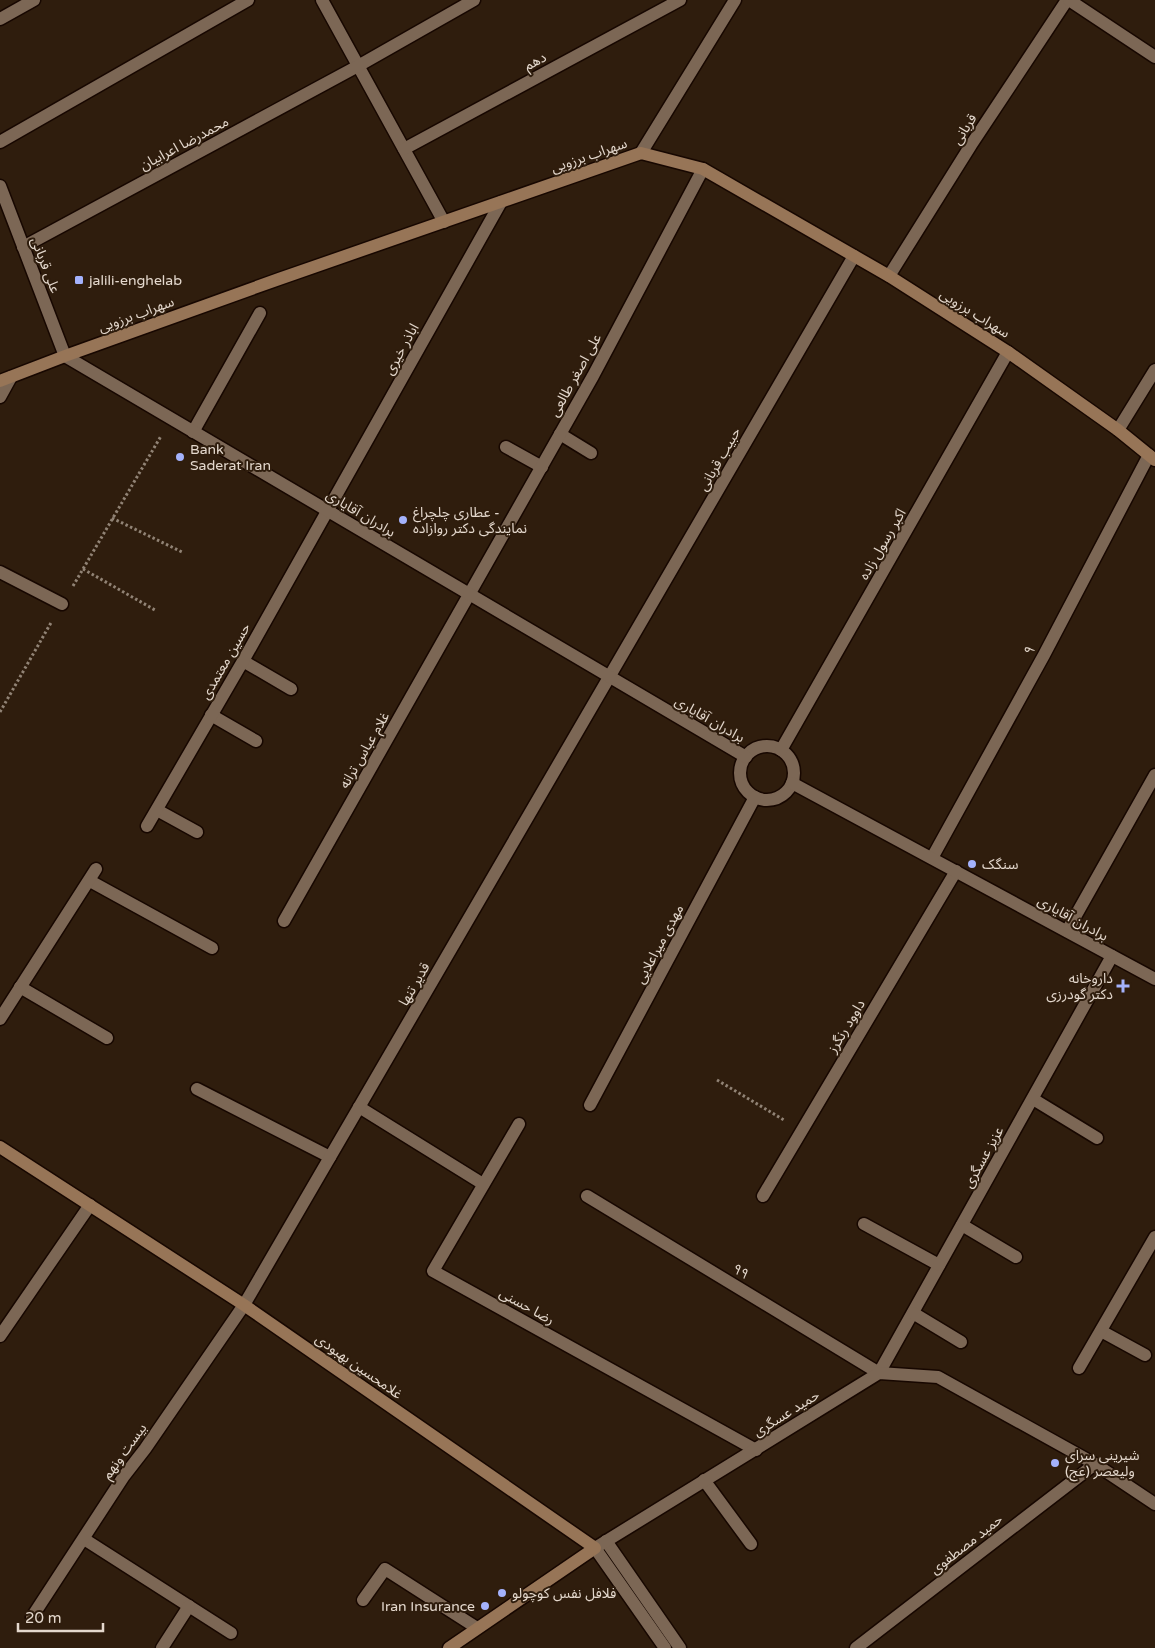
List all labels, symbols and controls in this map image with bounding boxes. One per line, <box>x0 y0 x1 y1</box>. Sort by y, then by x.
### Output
street label: دهم <box>521 48 550 76</box>
street label: قربانی <box>948 111 981 148</box>
street label: محمدرضا اعرابیان <box>137 113 232 174</box>
street label: سهراب برزویی <box>549 135 629 176</box>
street label: علی قربانی <box>27 235 64 296</box>
place label: jalili-enghelab <box>88 272 182 289</box>
marker: jalili-enghelab <box>73 274 85 286</box>
street label: سهراب برزویی <box>937 285 1013 342</box>
street label: سهراب برزویی <box>96 293 176 336</box>
street label: اباذر خیری <box>380 321 423 378</box>
street label: علی اصغر طالعی <box>546 331 605 420</box>
street label: حبیب قربانی <box>694 424 744 494</box>
place label: Bank Saderat Iran <box>190 441 271 474</box>
marker: Bank Saderat Iran <box>174 451 186 463</box>
street label: برادران آقایاری <box>323 486 399 541</box>
place label: عطاری چلچراغ - نمایندگی دکتر روازاده <box>413 504 527 537</box>
street label: اکبر رسول زاده <box>855 506 910 583</box>
marker: عطاری چلچراغ - نمایندگی دکتر روازاده <box>397 514 409 526</box>
street label: حسین معتمدی <box>197 620 254 702</box>
street label: ۹ <box>1020 643 1039 658</box>
street label: برادران آقایاری <box>672 693 748 746</box>
street label: غلام عباس ترانه <box>336 709 395 793</box>
place label: سنگک <box>982 856 1019 873</box>
marker: سنگک <box>966 858 978 870</box>
street label: برادران آقایاری <box>1035 892 1111 945</box>
street label: مهدی میراعلایی <box>631 902 687 987</box>
street label: قدیر تنها <box>395 960 434 1009</box>
place label: داروخانه دکتر گودرزی <box>1046 970 1113 1003</box>
marker: داروخانه دکتر گودرزی <box>1117 980 1129 992</box>
street label: داوود رنگرز <box>823 996 869 1057</box>
street label: عزیز عسگری <box>960 1123 1007 1191</box>
street label: ۹۹ <box>729 1260 752 1283</box>
street label: رضا حسنی <box>496 1284 557 1328</box>
street label: غلامحسین بهبودی <box>312 1330 405 1403</box>
street label: حمید عسگری <box>750 1386 823 1440</box>
street label: بیست ونهم <box>98 1420 152 1484</box>
place label: شیرینی سرای ولیعصر (عج) <box>1065 1447 1139 1482</box>
marker: شیرینی سرای ولیعصر (عج) <box>1049 1457 1061 1469</box>
street label: حمید مصطفوی <box>927 1511 1006 1578</box>
place label: فلافل نفس کوچولو <box>512 1585 616 1603</box>
marker: فلافل نفس کوچولو <box>496 1587 508 1599</box>
place label: Iran Insurance <box>381 1598 475 1615</box>
scale bar <box>18 1600 102 1632</box>
marker: Iran Insurance <box>479 1600 491 1612</box>
text: 20 m <box>25 1609 62 1627</box>

